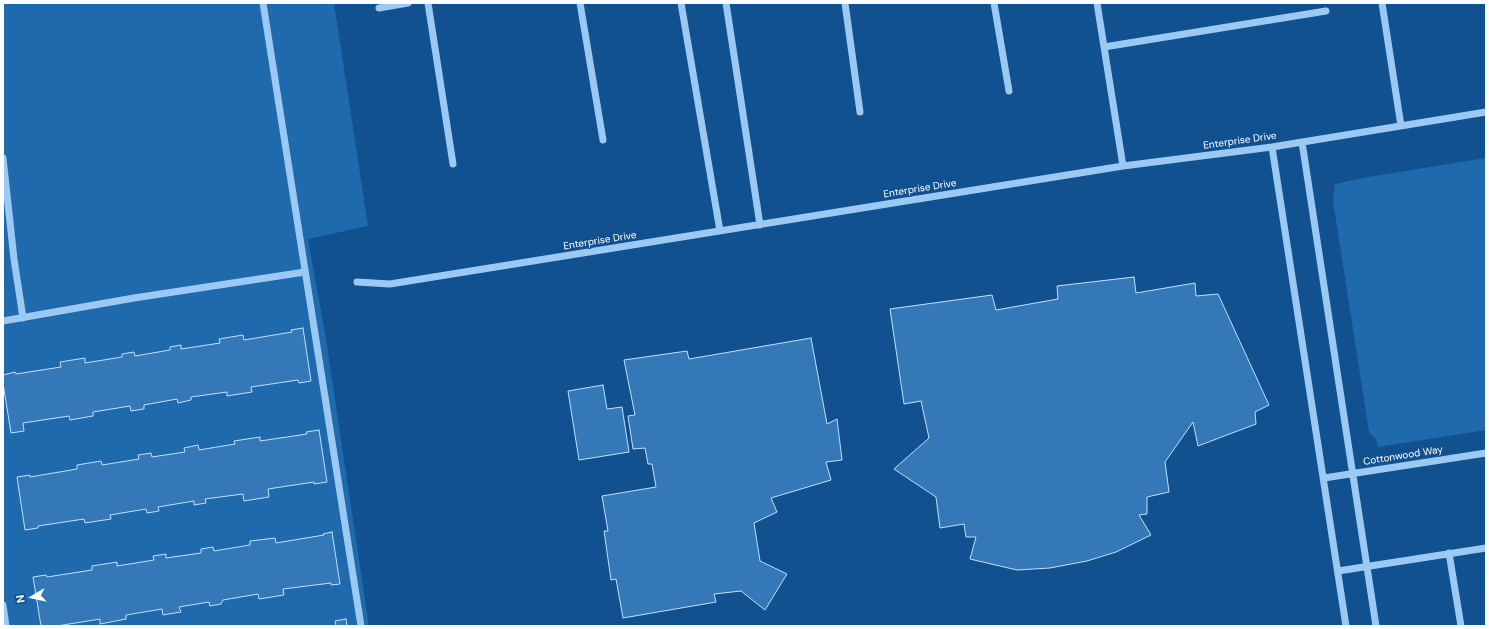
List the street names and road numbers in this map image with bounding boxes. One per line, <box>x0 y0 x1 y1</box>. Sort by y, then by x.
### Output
street label: Enterprise Drive <box>1203 130 1277 152</box>
street label: Enterprise Drive <box>883 177 957 201</box>
street label: Enterprise Drive <box>563 229 637 253</box>
street label: Cottonwood Way <box>1362 444 1444 468</box>

